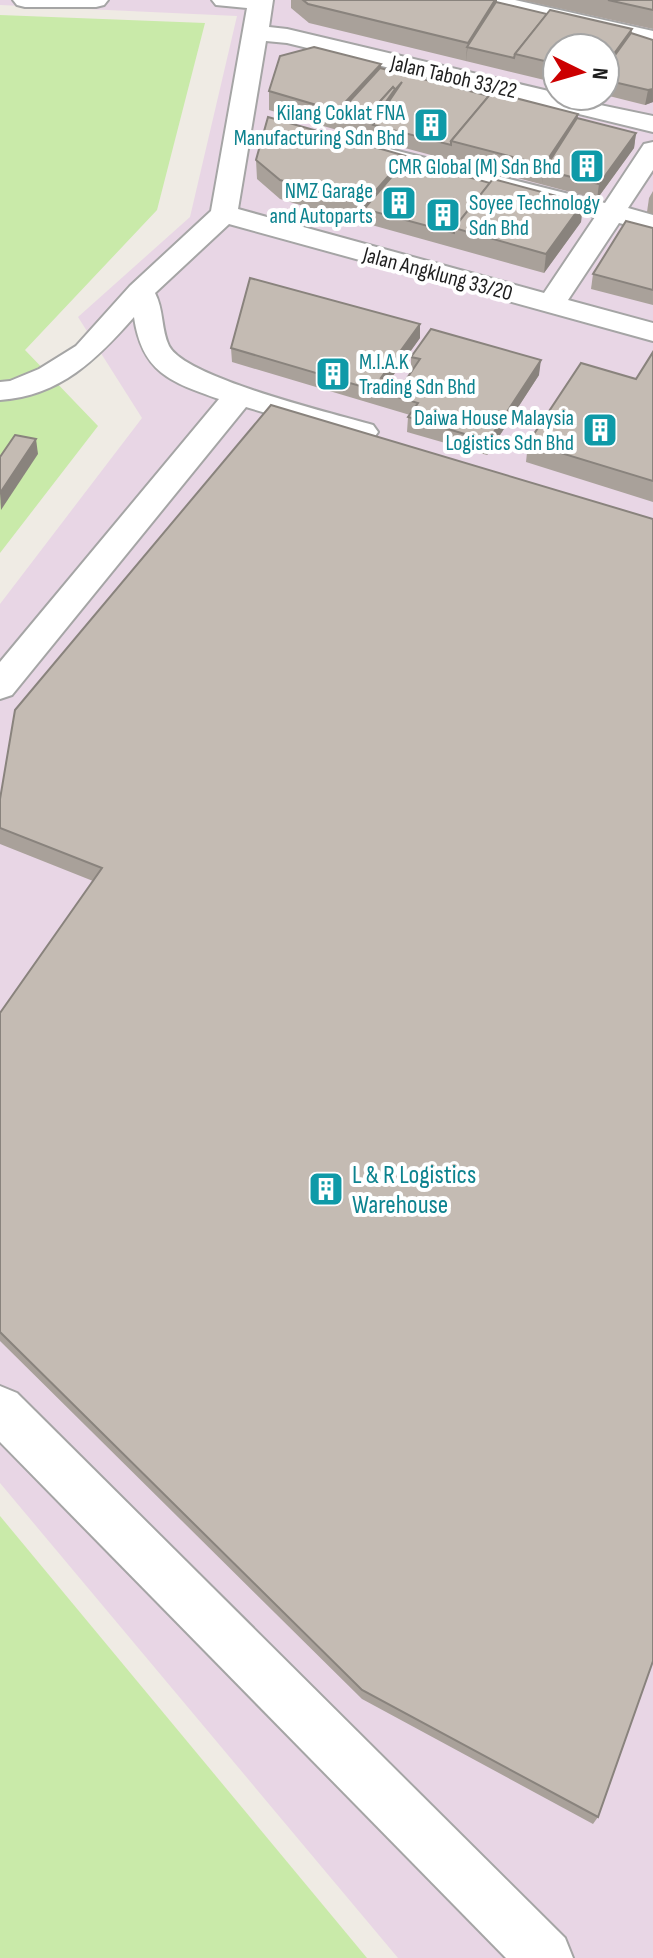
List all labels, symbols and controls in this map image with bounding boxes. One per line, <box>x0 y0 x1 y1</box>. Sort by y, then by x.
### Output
north arrow <box>541 32 621 112</box>
street label: Jalan Taboh 33/22 <box>387 50 519 105</box>
text: N <box>585 67 613 81</box>
place label: Kilang Coklat FNA Manufacturing Sdn Bhd <box>234 100 406 152</box>
building icon: Kilang Coklat FNA Manufacturing Sdn Bhd <box>412 106 450 144</box>
building icon: CMR Global (M) Sdn Bhd <box>568 147 606 185</box>
place label: CMR Global (M) Sdn Bhd <box>388 154 561 181</box>
place label: NMZ Garage and Autoparts <box>270 178 373 230</box>
building icon: NMZ Garage and Autoparts <box>380 184 418 222</box>
place label: Soyee Technology Sdn Bhd <box>469 190 601 242</box>
building icon: Soyee Technology Sdn Bhd <box>424 196 462 234</box>
street label: Jalan Angklung 33/20 <box>359 241 515 307</box>
place label: M.I.A.K Trading Sdn Bhd <box>359 349 476 401</box>
building icon: M.I.A.K Trading Sdn Bhd <box>314 355 352 393</box>
place label: Daiwa House Malaysia Logistics Sdn Bhd <box>414 405 574 457</box>
building icon: Daiwa House Malaysia Logistics Sdn Bhd <box>581 411 619 449</box>
place label: L & R Logistics Warehouse <box>352 1160 476 1221</box>
building icon: L & R Logistics Warehouse <box>307 1170 345 1208</box>

